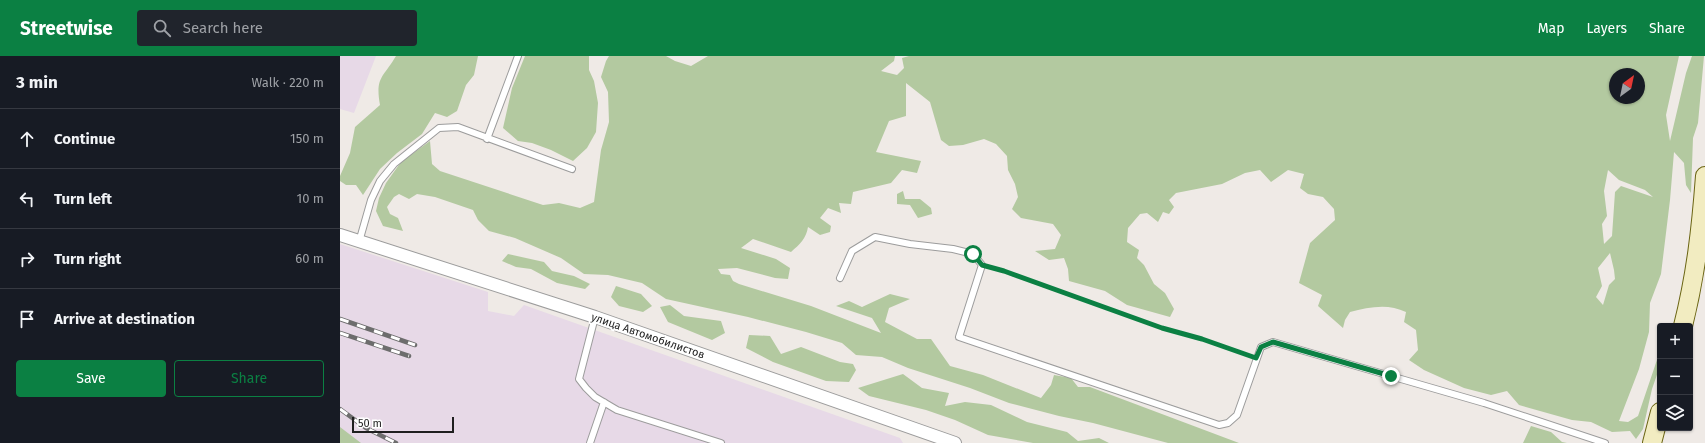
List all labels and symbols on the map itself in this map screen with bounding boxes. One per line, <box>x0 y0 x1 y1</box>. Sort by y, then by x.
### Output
north arrow <box>1609 68 1645 104</box>
route start <box>964 245 982 263</box>
street label: улица Автомобилистов <box>590 310 706 362</box>
route end <box>1382 367 1400 385</box>
scale bar <box>352 415 454 434</box>

